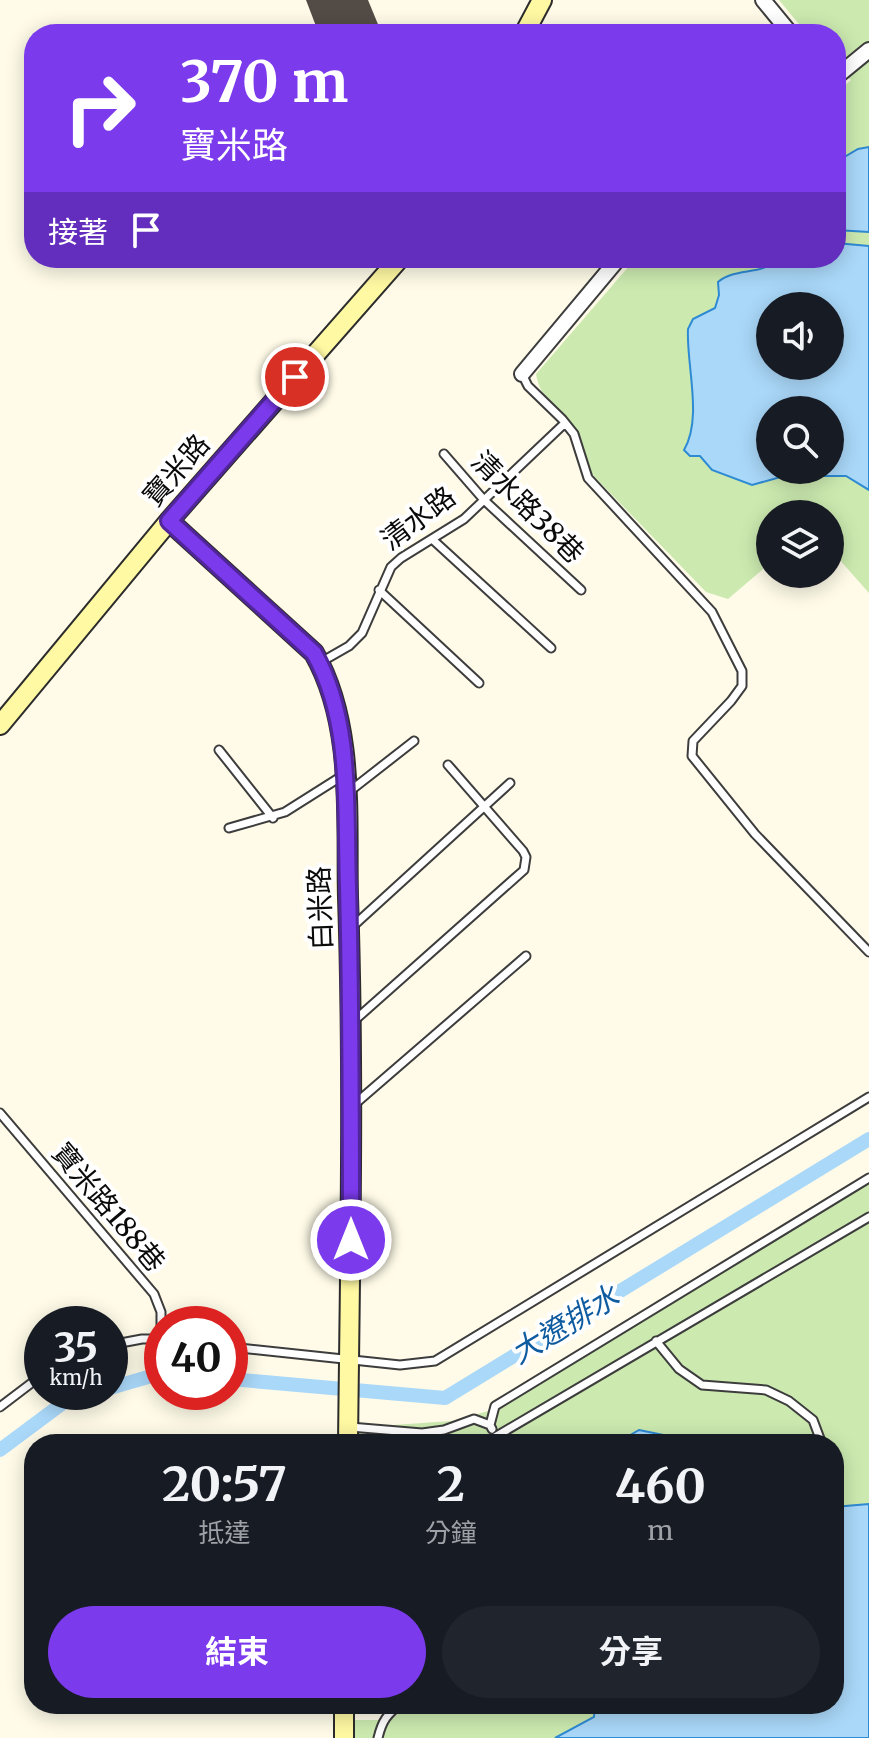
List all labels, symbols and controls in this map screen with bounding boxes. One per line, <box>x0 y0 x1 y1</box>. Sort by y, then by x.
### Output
text: 370 m <box>180 47 348 117</box>
icon: right <box>48 56 152 160</box>
text: 寶米路 <box>180 123 288 168</box>
icon: arrive <box>124 208 168 252</box>
text: 接著 <box>48 213 108 251</box>
map controls <box>756 292 844 588</box>
button: sound <box>756 292 844 380</box>
pin <box>261 343 329 411</box>
icon: arrive <box>273 355 317 399</box>
button: search <box>756 396 844 484</box>
street label: 寶米路 <box>135 426 217 514</box>
street label: 清水路38巷 <box>464 443 592 571</box>
street label: 清水路 <box>374 478 462 558</box>
button: layers <box>756 500 844 588</box>
street label: 白米路 <box>301 865 339 951</box>
street label: 寶米路188巷 <box>45 1135 173 1279</box>
position arrow <box>309 1198 393 1282</box>
water label: 大遼排水 <box>503 1276 627 1371</box>
speed limit sign: 40 <box>144 1306 248 1410</box>
text: 35 <box>54 1323 98 1373</box>
text: km/h <box>50 1365 102 1390</box>
text: 20:57 <box>162 1454 287 1514</box>
text: 2 <box>437 1454 465 1514</box>
text: 460 <box>615 1456 706 1516</box>
text: m <box>647 1514 673 1547</box>
text: 抵達 <box>198 1516 250 1549</box>
text: 分鐘 <box>425 1516 477 1549</box>
button: 結束 <box>48 1606 426 1698</box>
button: 分享 <box>442 1606 820 1698</box>

